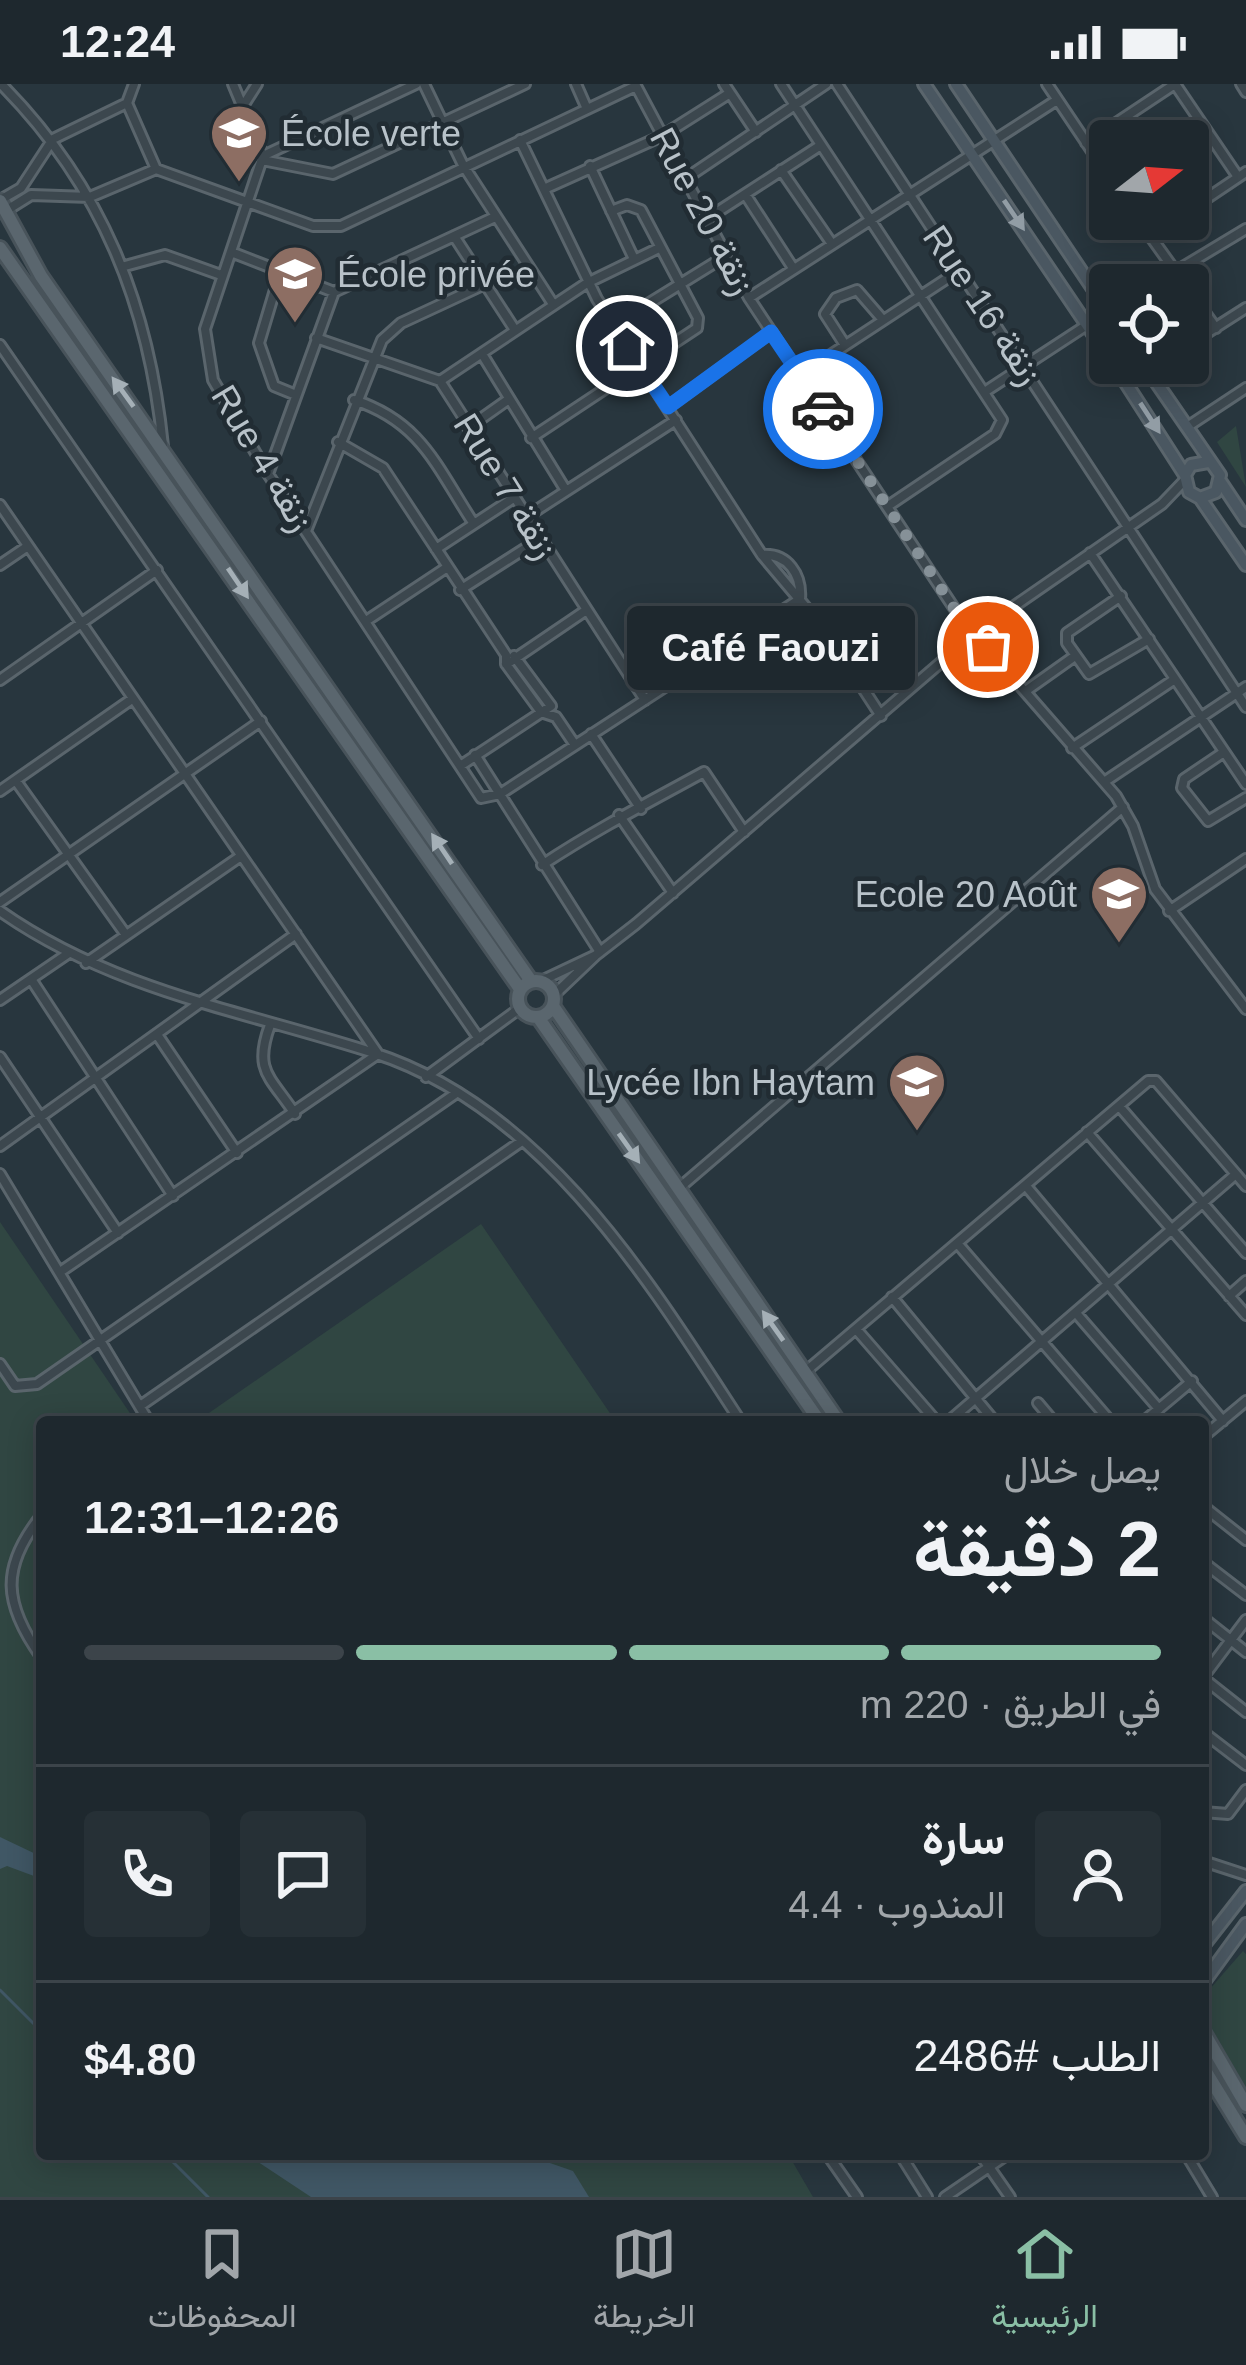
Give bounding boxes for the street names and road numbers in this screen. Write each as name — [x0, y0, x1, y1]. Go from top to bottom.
street label: Rue 20 زنقة — [640, 121, 764, 302]
street label: Rue 16 زنقة — [913, 218, 1051, 393]
street label: Rue 4 زنقة — [202, 378, 322, 539]
street label: Rue 7 زنقة — [444, 406, 567, 567]

